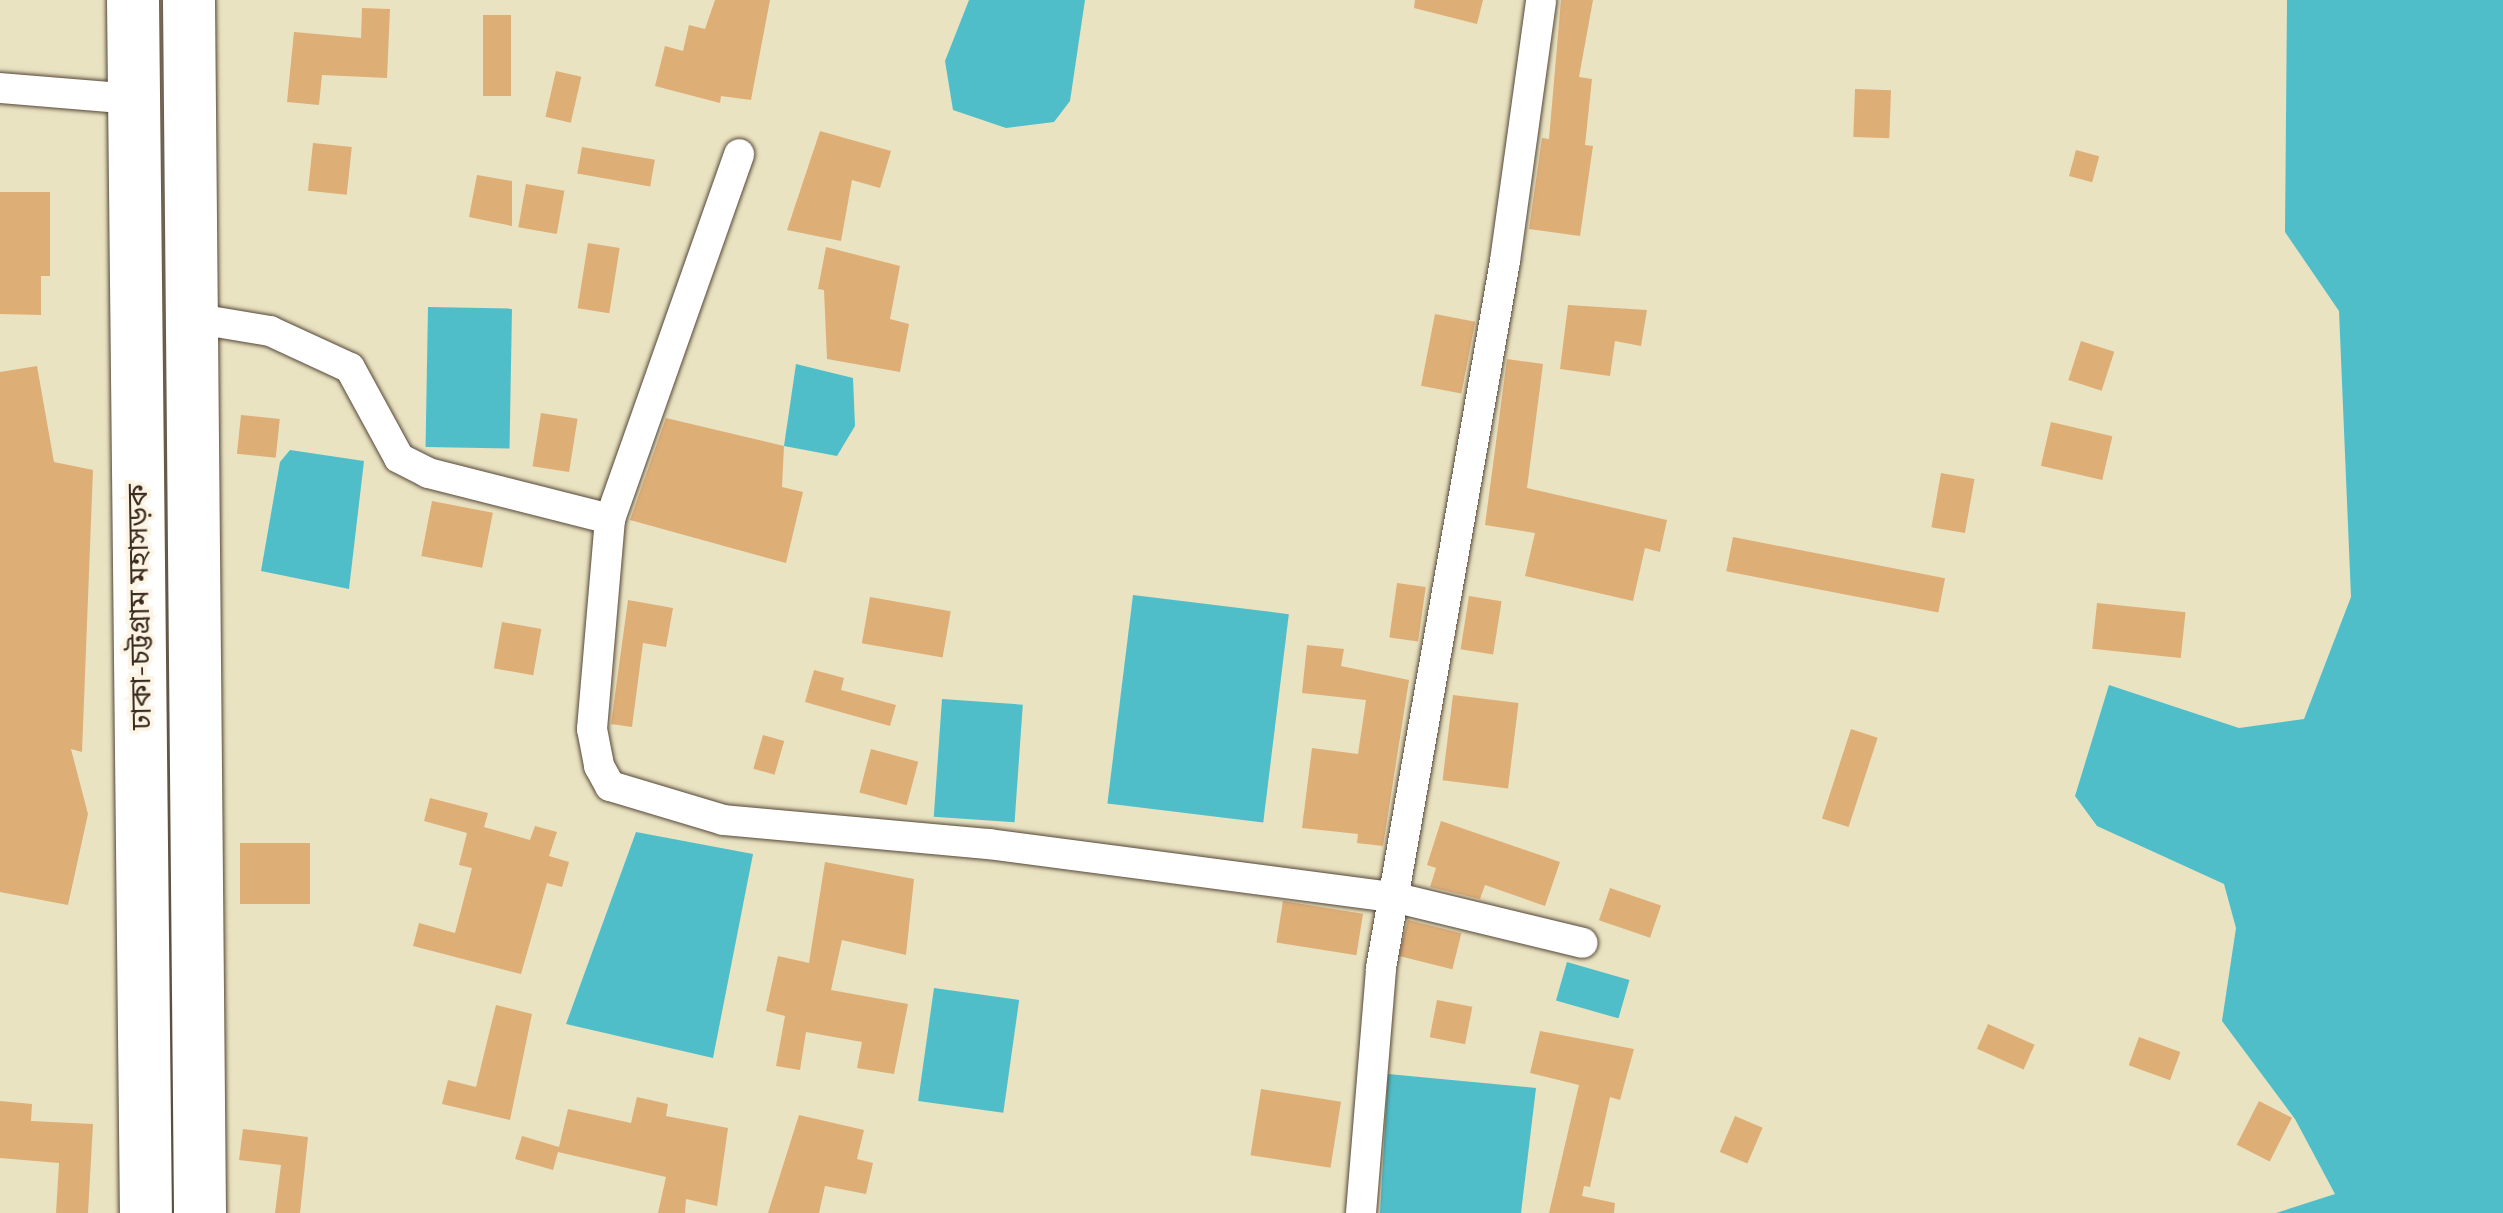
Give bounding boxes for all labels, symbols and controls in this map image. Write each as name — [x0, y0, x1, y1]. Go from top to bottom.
street label: ঢাকা-চট্টগ্রাম মহাসড়ক — [120, 484, 158, 730]

